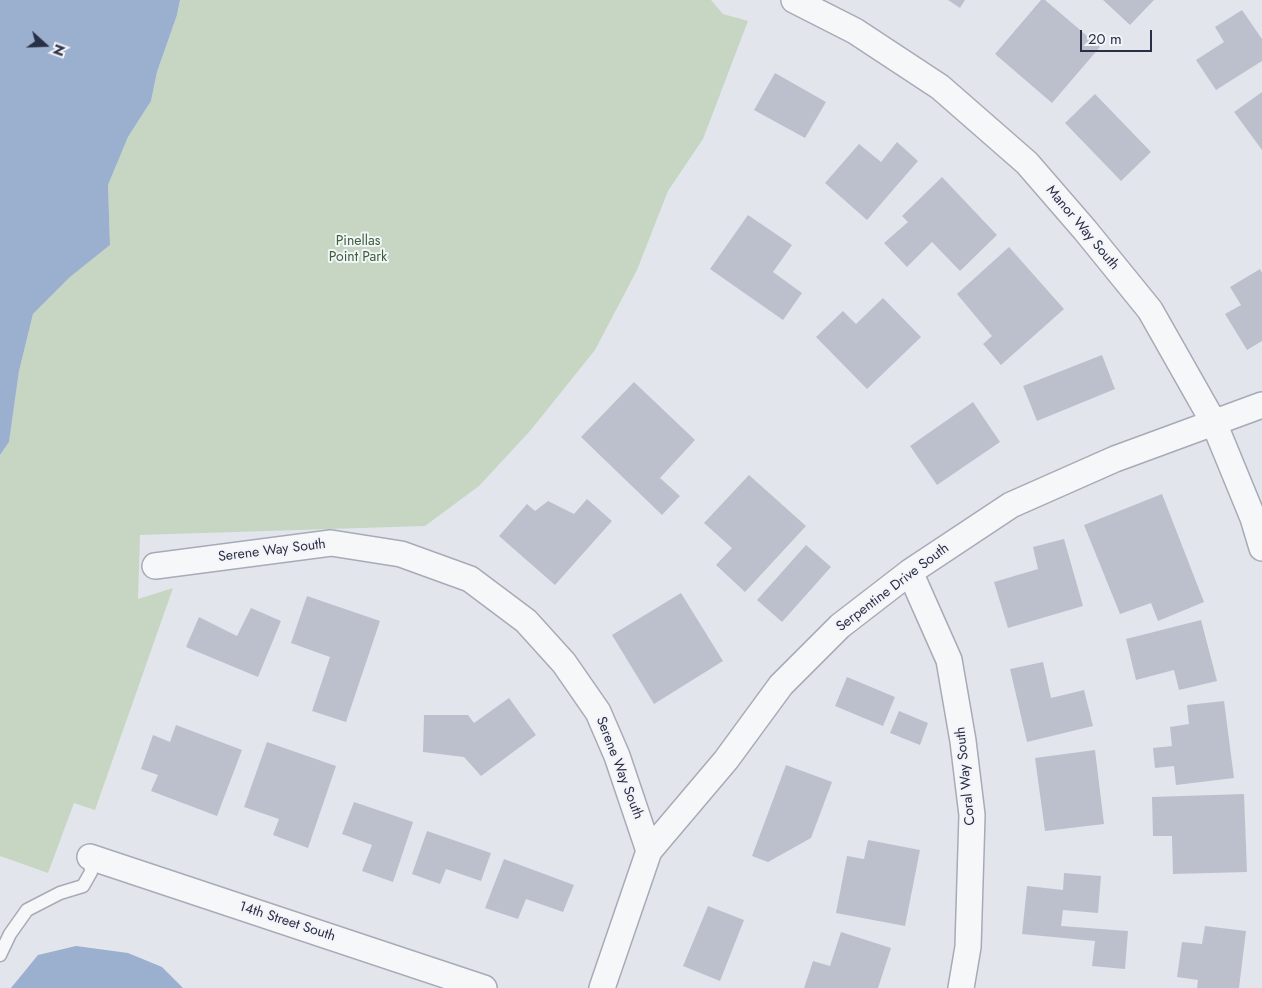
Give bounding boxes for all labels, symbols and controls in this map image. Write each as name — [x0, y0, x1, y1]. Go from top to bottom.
north arrow — [20, 20, 70, 70]
scale bar — [1082, 20, 1154, 52]
text: 20 m — [1088, 28, 1122, 50]
text: N — [48, 41, 70, 59]
street label: Manor Way South — [1042, 182, 1122, 274]
park label: Pinellas Point Park — [329, 234, 387, 266]
street label: Serene Way South — [217, 536, 327, 566]
street label: Serpentine Drive South — [833, 540, 953, 636]
street label: Serene Way South — [592, 714, 646, 822]
street label: Coral Way South — [952, 726, 980, 826]
street label: 14th Street South — [237, 899, 337, 945]

